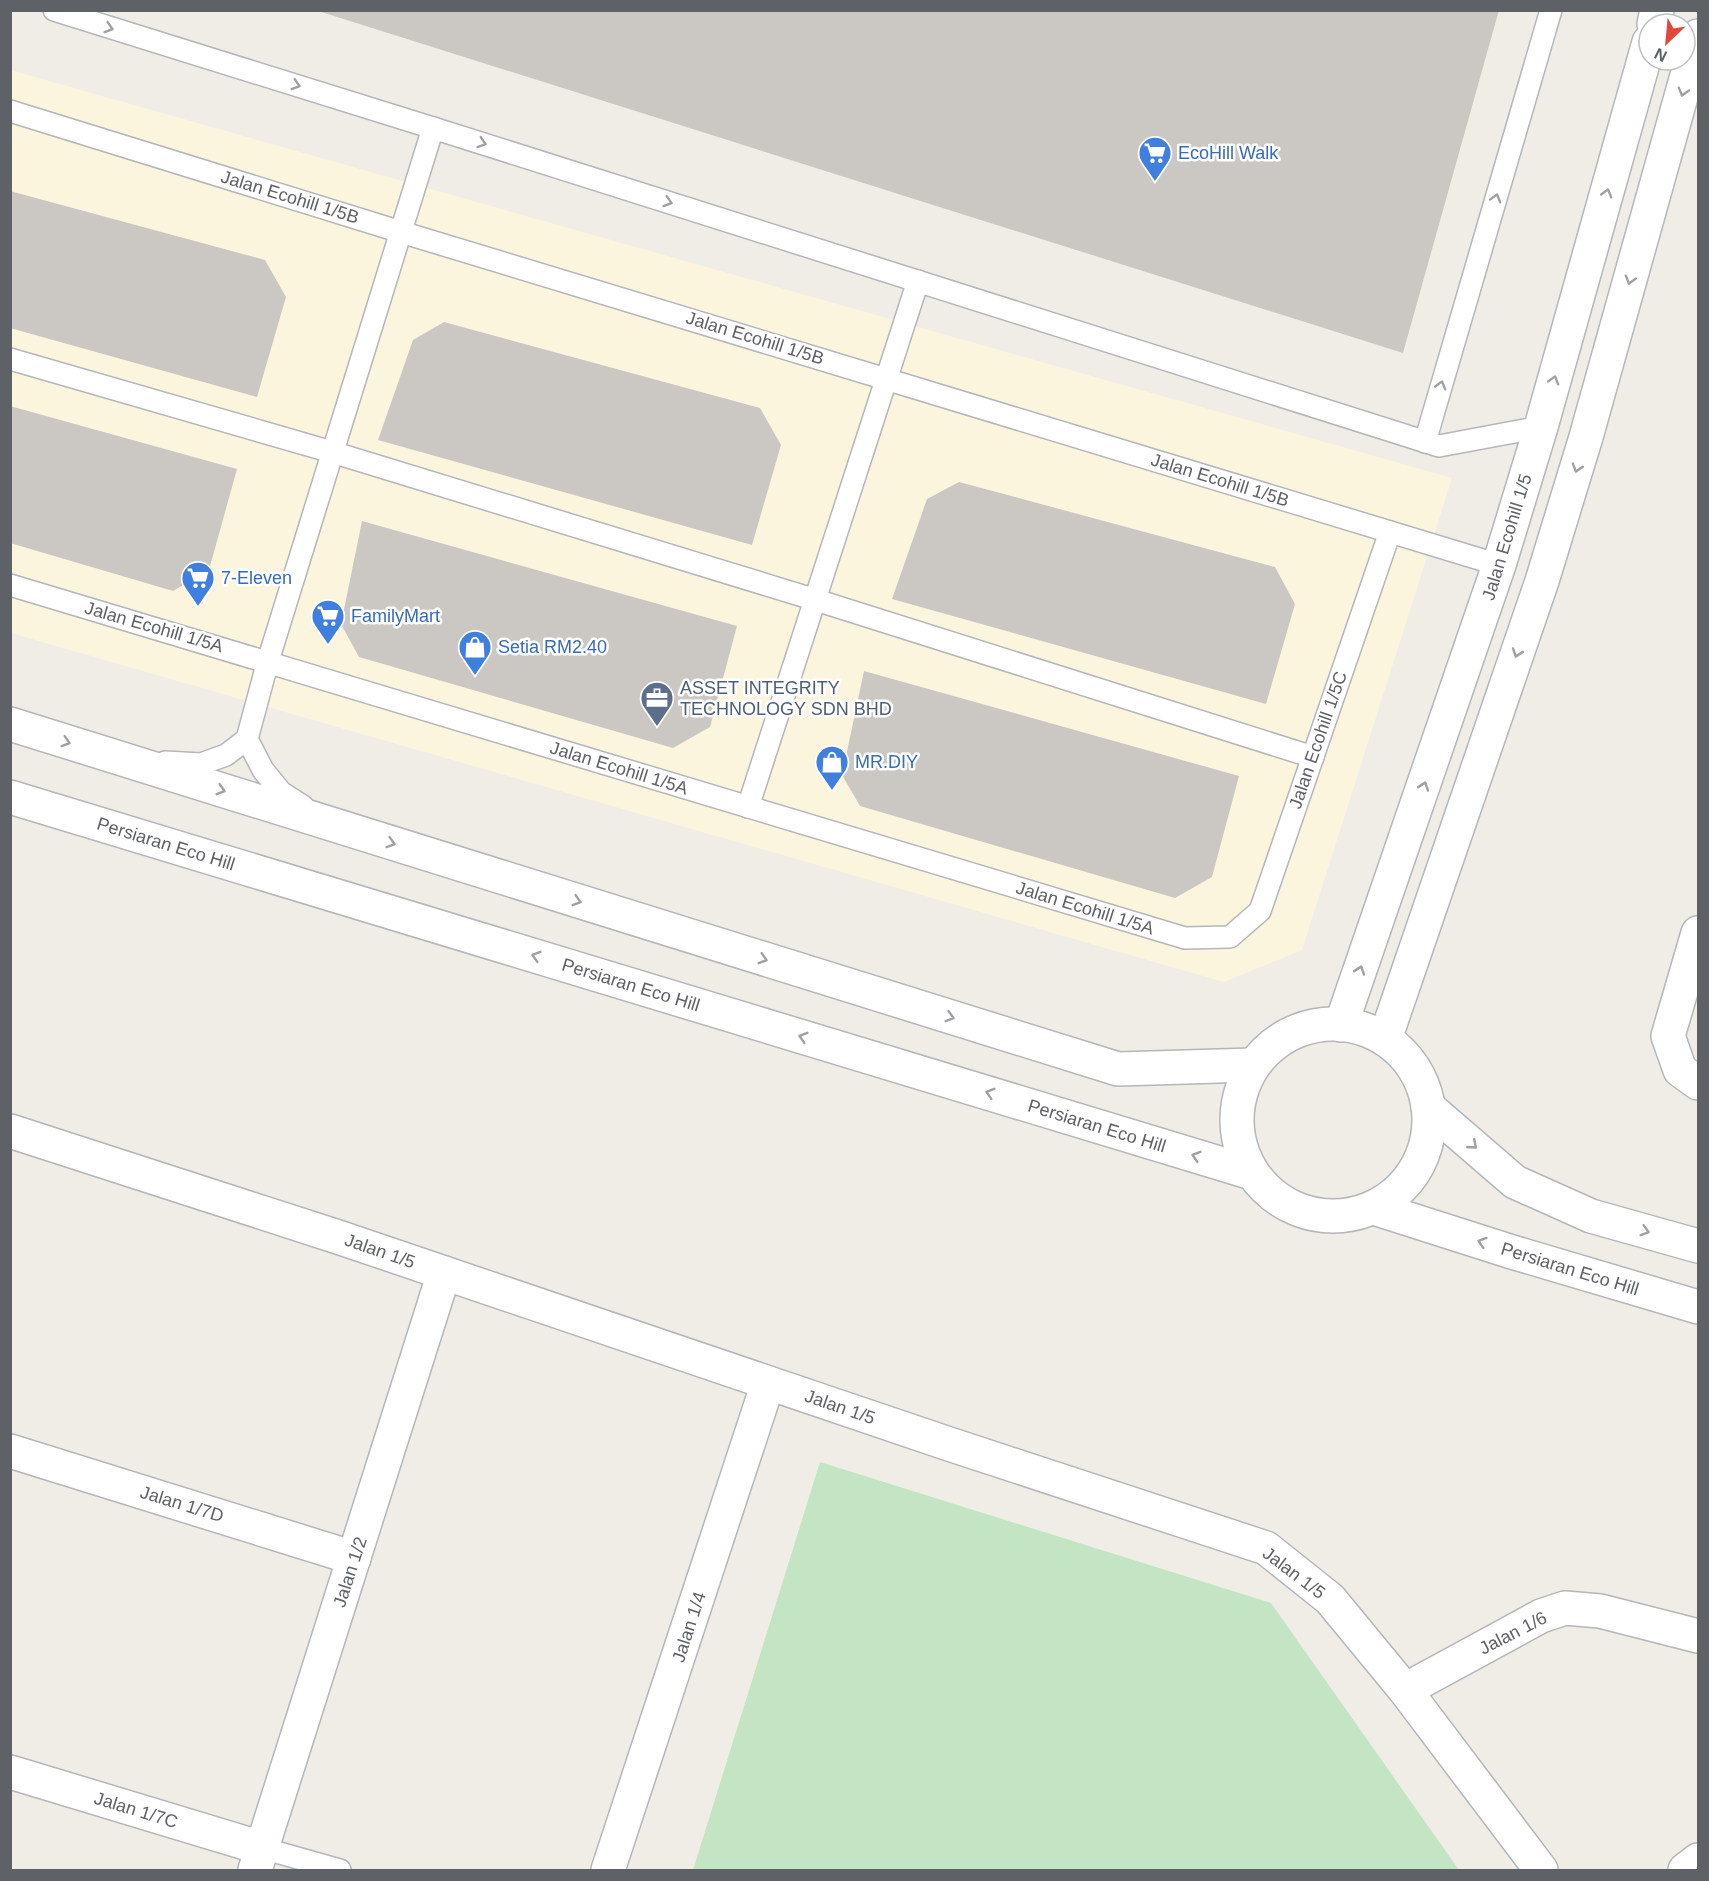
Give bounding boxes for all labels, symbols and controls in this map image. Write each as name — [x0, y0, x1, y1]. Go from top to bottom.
north arrow — [1637, 12, 1697, 72]
one-way arrow — [103, 21, 114, 33]
text: N — [1652, 45, 1670, 65]
one-way arrow — [290, 78, 301, 90]
one-way arrow — [1678, 87, 1690, 97]
supermarket icon: EcoHill Walk — [1137, 135, 1173, 182]
one-way arrow — [476, 136, 487, 148]
place label: EcoHill Walk — [1178, 143, 1279, 163]
street label: Jalan Ecohill 1/5B — [219, 167, 361, 227]
one-way arrow — [1600, 188, 1613, 198]
one-way arrow — [1489, 193, 1501, 204]
one-way arrow — [662, 195, 673, 207]
one-way arrow — [1625, 274, 1637, 285]
street label: Jalan Ecohill 1/5B — [684, 308, 826, 368]
one-way arrow — [1547, 375, 1559, 386]
one-way arrow — [1434, 380, 1446, 391]
street label: Jalan Ecohill 1/5B — [1149, 450, 1291, 510]
one-way arrow — [1572, 462, 1584, 473]
street label: Jalan Ecohill 1/5 — [1478, 471, 1536, 603]
supermarket icon: 7-Eleven — [180, 560, 216, 607]
place label: 7-Eleven — [221, 568, 292, 588]
street label: Jalan Ecohill 1/5A — [82, 598, 226, 656]
supermarket icon: FamilyMart — [310, 598, 346, 645]
place label: FamilyMart — [351, 606, 440, 626]
shop icon: Setia RM2.40 — [457, 629, 493, 676]
place label: Setia RM2.40 — [498, 637, 607, 657]
one-way arrow — [1512, 647, 1524, 658]
street label: Jalan Ecohill 1/5C — [1285, 669, 1351, 811]
place label: ASSET INTEGRITY TECHNOLOGY SDN BHD — [680, 678, 892, 719]
office icon: ASSET INTEGRITY TECHNOLOGY SDN BHD — [639, 680, 675, 727]
one-way arrow — [60, 735, 71, 747]
street label: Jalan Ecohill 1/5A — [548, 738, 690, 798]
shop icon: MR.DIY — [814, 744, 850, 791]
place label: MR.DIY — [855, 752, 918, 772]
one-way arrow — [1416, 781, 1429, 792]
one-way arrow — [215, 783, 226, 795]
street label: Persiaran Eco Hill — [95, 814, 237, 874]
one-way arrow — [385, 836, 396, 848]
street label: Jalan Ecohill 1/5A — [1014, 878, 1156, 938]
one-way arrow — [571, 894, 582, 906]
one-way arrow — [531, 951, 542, 963]
one-way arrow — [757, 952, 768, 964]
street label: Persiaran Eco Hill — [560, 955, 702, 1015]
one-way arrow — [1353, 965, 1366, 976]
one-way arrow — [944, 1009, 954, 1022]
one-way arrow — [798, 1032, 809, 1044]
one-way arrow — [985, 1088, 996, 1100]
street label: Persiaran Eco Hill — [1026, 1096, 1168, 1156]
one-way arrow — [1466, 1138, 1477, 1149]
one-way arrow — [1191, 1151, 1202, 1163]
one-way arrow — [1639, 1224, 1650, 1236]
street label: Jalan 1/5 — [342, 1230, 418, 1272]
one-way arrow — [1477, 1237, 1488, 1249]
street label: Persiaran Eco Hill — [1499, 1239, 1641, 1299]
street label: Jalan 1/5 — [802, 1386, 878, 1428]
street label: Jalan 1/7D — [138, 1482, 226, 1526]
street label: Jalan 1/2 — [329, 1534, 371, 1610]
street label: Jalan 1/5 — [1259, 1543, 1329, 1603]
street label: Jalan 1/4 — [668, 1589, 710, 1665]
street label: Jalan 1/6 — [1476, 1608, 1550, 1658]
street label: Jalan 1/7C — [92, 1788, 180, 1832]

